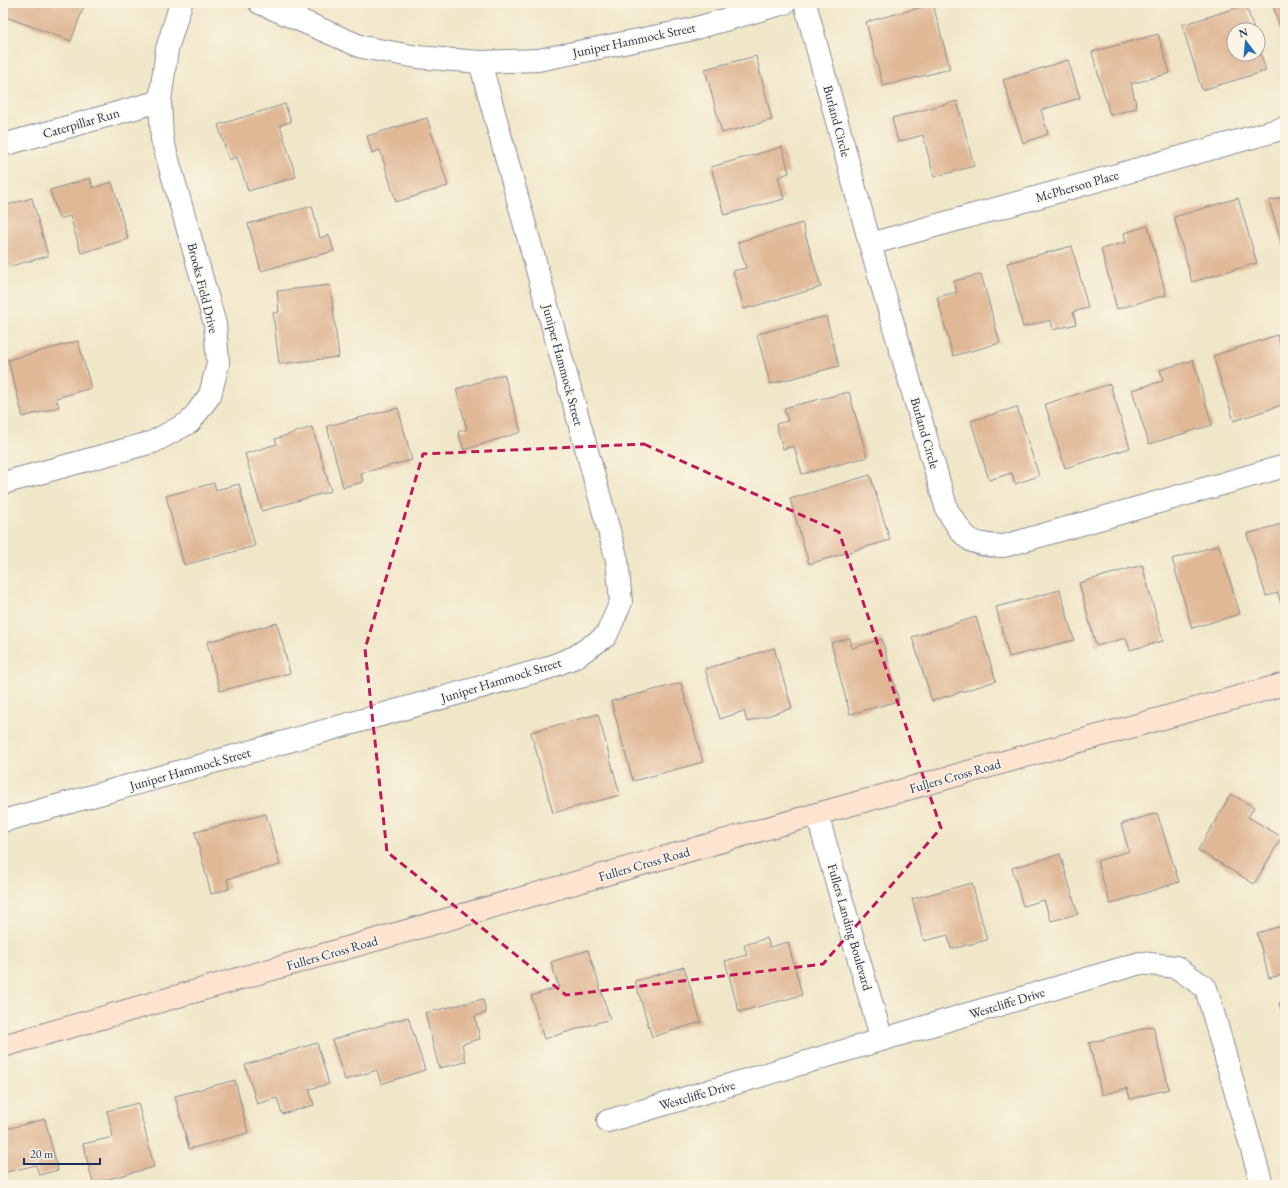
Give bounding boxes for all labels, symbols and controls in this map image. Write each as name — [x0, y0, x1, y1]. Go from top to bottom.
street label: Juniper Hammock Street — [570, 19, 697, 62]
north arrow — [1226, 22, 1266, 62]
text: N — [1237, 24, 1250, 40]
street label: Burland Circle — [819, 83, 855, 159]
street label: Caterpillar Run — [41, 104, 122, 142]
street label: McPherson Place — [1033, 166, 1121, 206]
street label: Brooks Field Drive — [184, 241, 222, 335]
street label: Juniper Hammock Street — [538, 301, 587, 428]
street label: Burland Circle — [907, 395, 943, 471]
street label: Juniper Hammock Street — [438, 654, 563, 707]
street label: Juniper Hammock Street — [127, 744, 252, 795]
street label: Fullers Cross Road — [907, 755, 1003, 797]
street label: Fullers Cross Road — [596, 843, 692, 885]
street label: Fullers Landing Boulevard — [824, 862, 876, 993]
street label: Fullers Cross Road — [284, 932, 380, 974]
street label: Westcliffe Drive — [967, 983, 1047, 1023]
street label: Westcliffe Drive — [657, 1076, 737, 1114]
scale bar — [24, 1140, 100, 1166]
text: 20 m — [30, 1146, 54, 1162]

